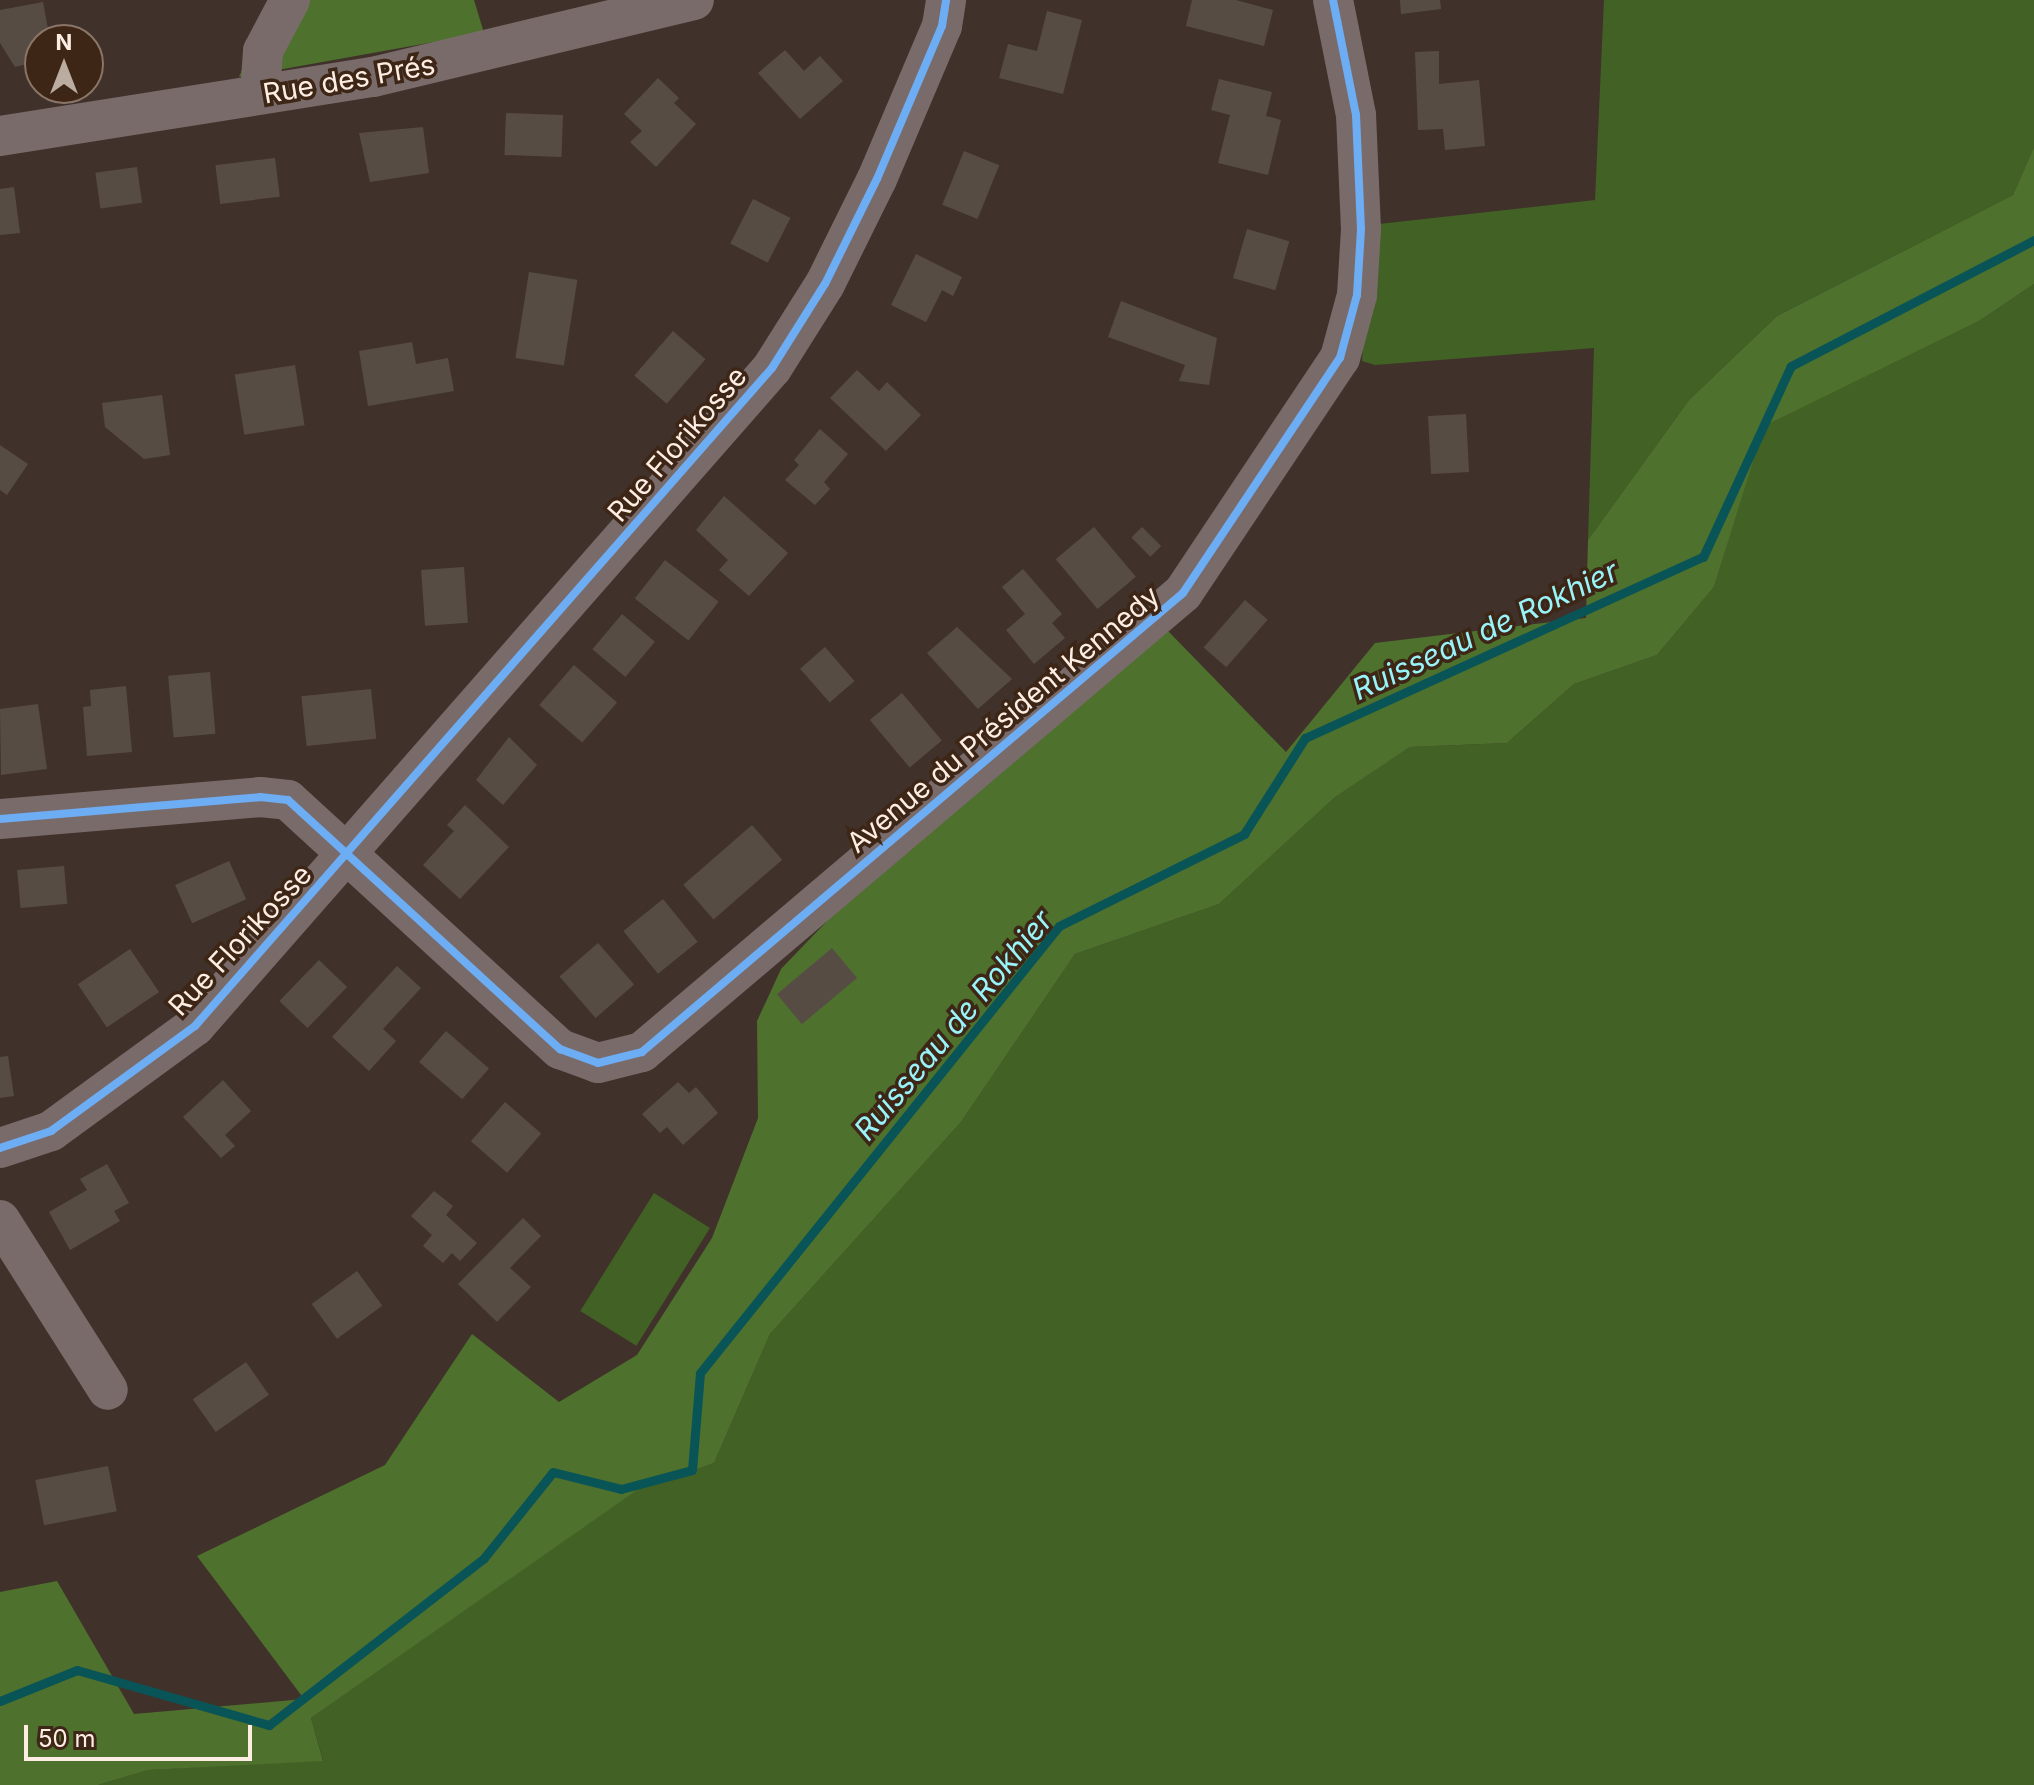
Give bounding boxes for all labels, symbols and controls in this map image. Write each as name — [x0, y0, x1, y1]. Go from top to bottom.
north arrow — [24, 24, 104, 104]
text: N — [56, 29, 72, 55]
street label: Rue des Prés — [260, 47, 438, 111]
street label: Rue Florikosse — [601, 360, 753, 528]
water label: Ruisseau de Rokhier — [1346, 553, 1624, 707]
street label: Avenue du Président Kennedy — [840, 578, 1166, 860]
street label: Rue Florikosse — [162, 858, 318, 1022]
water label: Ruisseau de Rokhier — [846, 903, 1060, 1147]
scale bar — [28, 1709, 256, 1759]
text: 50 m — [38, 1724, 96, 1753]

